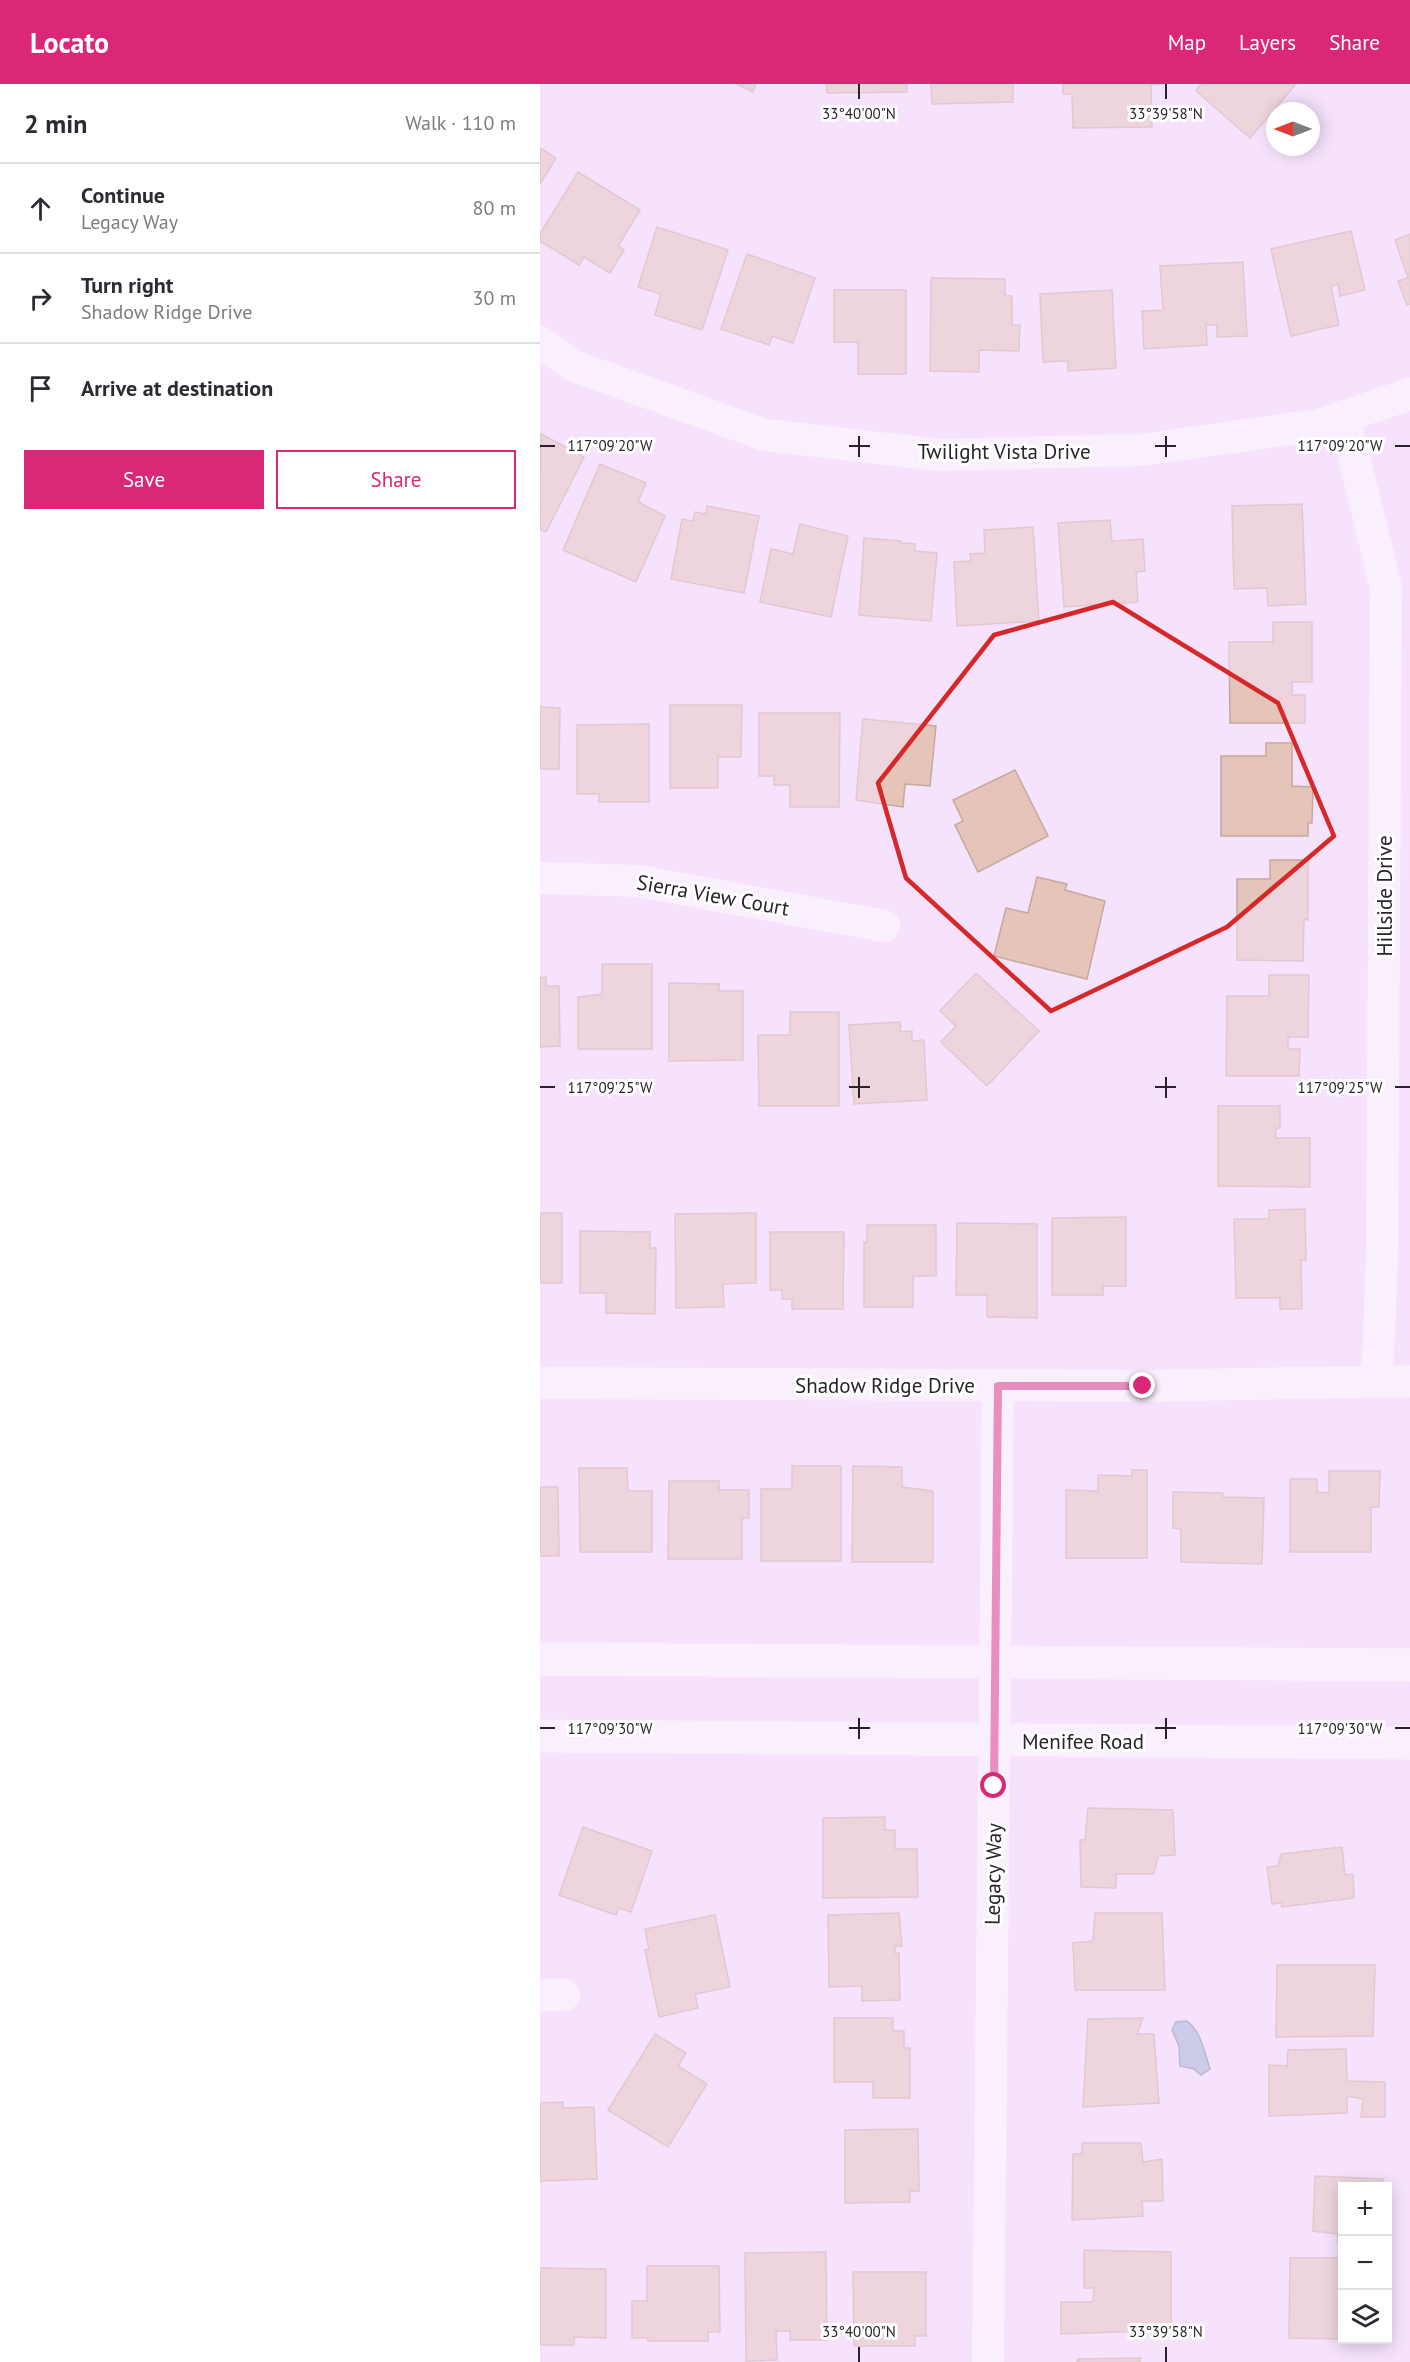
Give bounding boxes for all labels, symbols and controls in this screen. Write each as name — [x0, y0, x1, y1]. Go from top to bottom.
text: Locato — [30, 24, 109, 61]
text: Map — [1168, 29, 1206, 56]
text: Layers — [1239, 29, 1296, 56]
text: Share — [1329, 29, 1380, 56]
north arrow — [1266, 102, 1320, 156]
text: 33°40'00"N — [822, 104, 896, 123]
text: 33°39'58"N — [1129, 104, 1203, 123]
text: 2 min — [24, 107, 87, 140]
text: Walk · 110 m — [405, 110, 516, 136]
text: Continue — [81, 181, 165, 209]
icon: ahead — [24, 192, 57, 225]
text: 80 m — [473, 195, 516, 221]
text: Legacy Way — [81, 209, 178, 235]
text: Turn right — [81, 271, 173, 299]
icon: right — [24, 282, 57, 315]
text: 30 m — [473, 285, 516, 311]
text: Shadow Ridge Drive — [81, 299, 252, 325]
icon: arrive — [24, 372, 57, 405]
text: Arrive at destination — [81, 374, 273, 402]
text: 117°09'20"W — [568, 436, 653, 455]
text: 117°09'20"W — [1298, 436, 1383, 455]
street label: Twilight Vista Drive — [917, 438, 1091, 465]
button: Save — [24, 450, 264, 509]
button: Share — [276, 450, 516, 509]
street label: Hillside Drive — [1371, 835, 1398, 957]
street label: Sierra View Court — [635, 868, 791, 922]
text: 117°09'25"W — [568, 1078, 653, 1097]
text: 117°09'25"W — [1298, 1078, 1383, 1097]
street label: Shadow Ridge Drive — [795, 1372, 975, 1399]
route end — [1129, 1372, 1155, 1398]
text: 117°09'30"W — [568, 1719, 653, 1738]
text: 117°09'30"W — [1298, 1719, 1383, 1738]
street label: Menifee Road — [1022, 1728, 1144, 1755]
route start — [980, 1772, 1006, 1798]
street label: Legacy Way — [979, 1823, 1007, 1925]
map controls — [1338, 2182, 1392, 2344]
button: + — [1338, 2182, 1392, 2236]
button: − — [1338, 2236, 1392, 2290]
button: layers — [1338, 2290, 1392, 2344]
text: 33°40'00"N — [822, 2322, 896, 2341]
text: 33°39'58"N — [1129, 2322, 1203, 2341]

